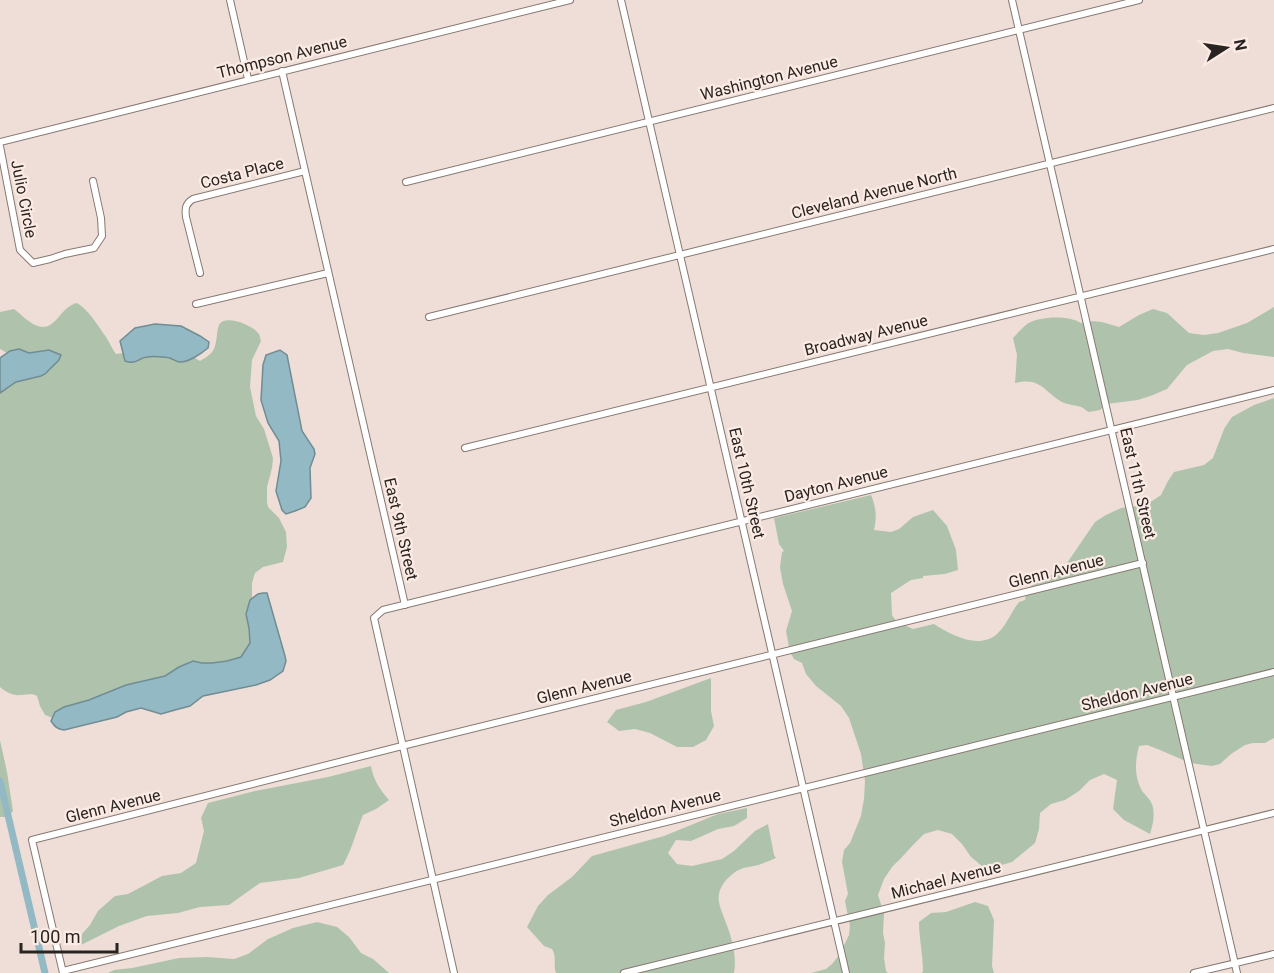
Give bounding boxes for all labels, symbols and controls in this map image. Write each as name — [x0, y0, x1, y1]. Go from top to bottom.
north arrow — [1196, 18, 1256, 78]
street label: Thompson Avenue — [215, 32, 349, 82]
text: N — [1230, 37, 1251, 52]
street label: Washington Avenue — [698, 52, 840, 104]
street label: Costa Place — [198, 153, 286, 193]
street label: Julio Circle — [7, 158, 41, 240]
street label: Cleveland Avenue North — [789, 163, 959, 223]
street label: Broadway Avenue — [802, 310, 930, 360]
street label: East 10th Street — [725, 426, 769, 540]
street label: East 11th Street — [1116, 426, 1160, 540]
street label: Dayton Avenue — [782, 462, 890, 506]
street label: East 9th Street — [380, 476, 422, 582]
street label: Glenn Avenue — [1007, 550, 1105, 592]
street label: Glenn Avenue — [535, 666, 633, 708]
street label: Sheldon Avenue — [1079, 669, 1195, 715]
street label: Glenn Avenue — [64, 785, 162, 827]
street label: Sheldon Avenue — [607, 785, 723, 831]
street label: Michael Avenue — [889, 857, 1003, 903]
scale bar — [21, 916, 117, 954]
text: 100 m — [30, 926, 81, 947]

